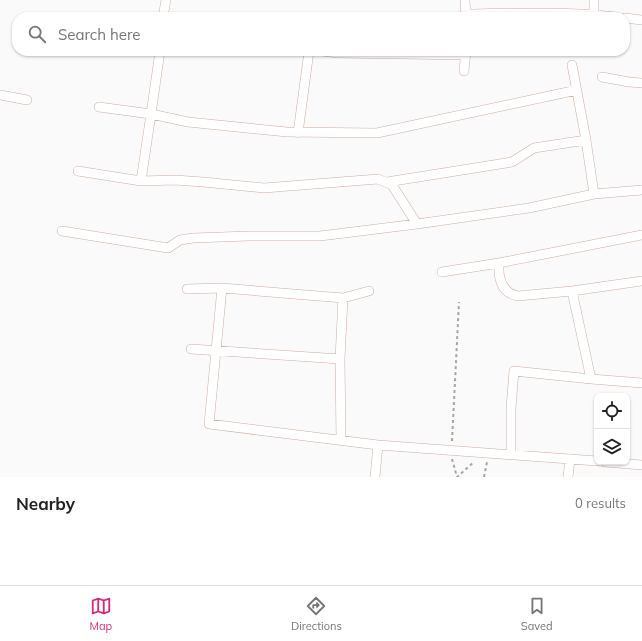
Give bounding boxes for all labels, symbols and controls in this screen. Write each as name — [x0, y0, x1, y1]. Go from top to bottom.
search box — [12, 12, 630, 56]
icon: search — [26, 23, 48, 45]
text: Search here — [58, 25, 140, 44]
map controls — [594, 393, 630, 465]
button: locate — [594, 393, 630, 429]
button: layers — [594, 429, 630, 465]
text: Nearby — [16, 493, 75, 514]
text: 0 results — [575, 495, 626, 511]
tab: Map — [89, 595, 112, 633]
tab: Directions — [291, 595, 342, 633]
tab: Saved — [521, 595, 553, 633]

